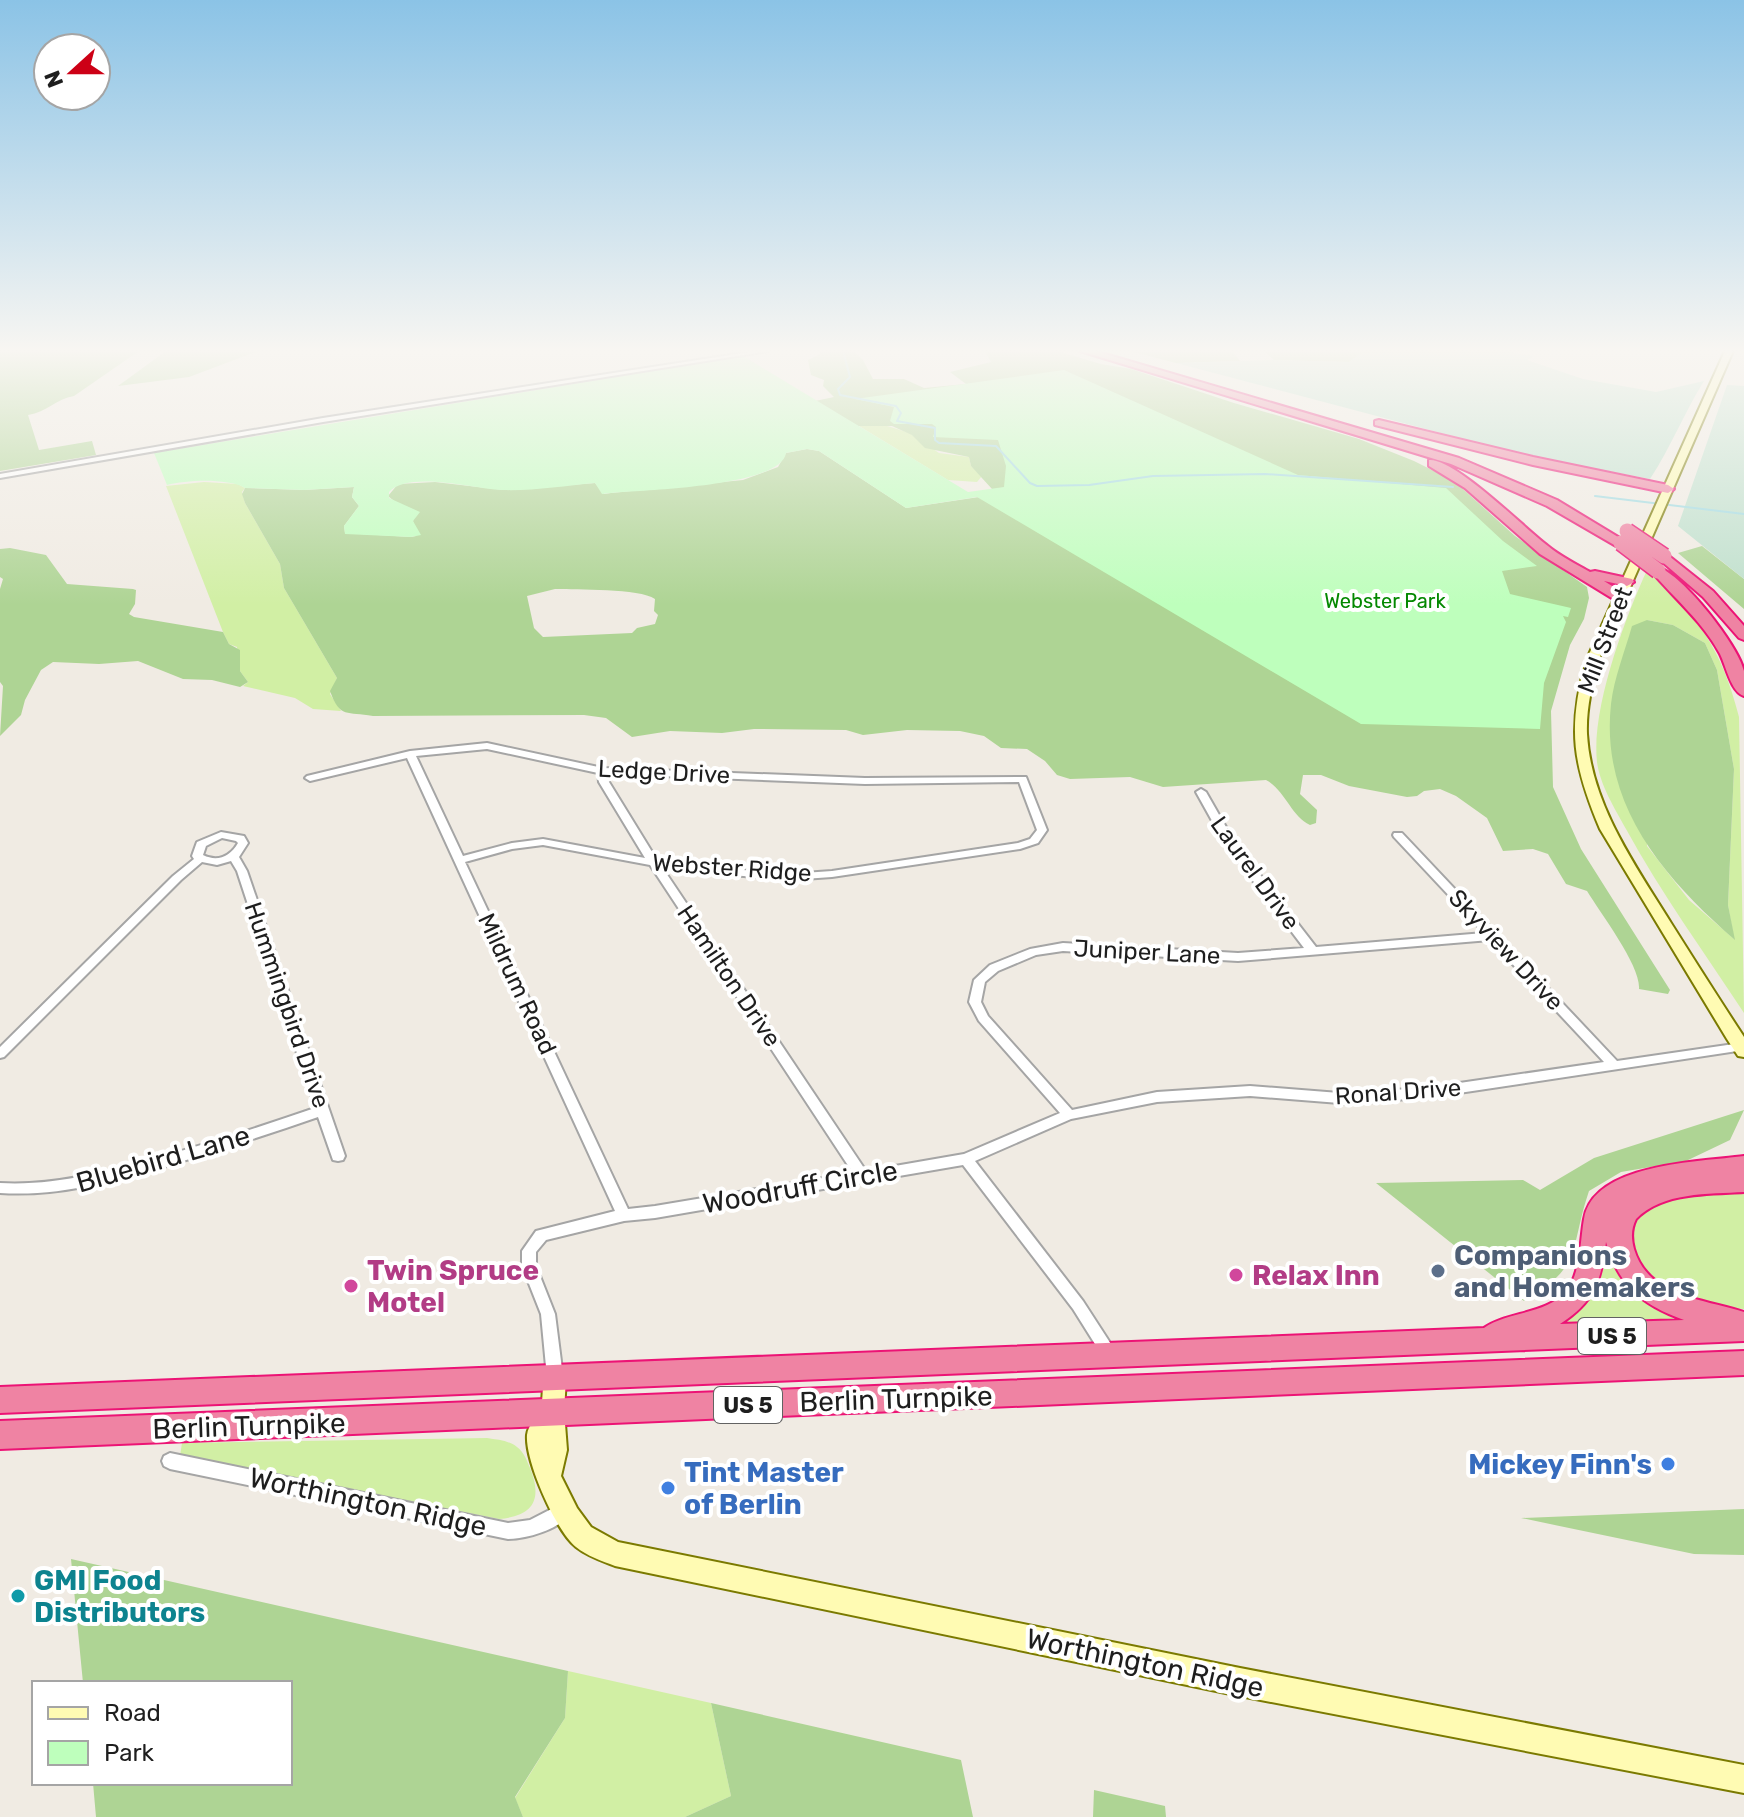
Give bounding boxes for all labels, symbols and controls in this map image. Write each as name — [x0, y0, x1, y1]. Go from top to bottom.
north arrow — [32, 32, 112, 112]
text: N — [38, 67, 69, 91]
street label: Mill Street — [1572, 583, 1638, 697]
park label: Webster Park — [1324, 589, 1446, 613]
street label: Ledge Drive — [597, 755, 731, 789]
street label: Laurel Drive — [1205, 811, 1305, 935]
street label: Webster Ridge — [651, 848, 813, 888]
street label: Skyview Drive — [1443, 884, 1569, 1016]
street label: Hummingbird Drive — [239, 898, 335, 1112]
street label: Hamilton Drive — [671, 900, 787, 1052]
street label: Mildrum Road — [472, 909, 562, 1059]
street label: Juniper Lane — [1073, 934, 1221, 970]
street label: Ronal Drive — [1334, 1074, 1462, 1110]
street label: Bluebird Lane — [72, 1118, 254, 1200]
street label: Woodruff Circle — [700, 1154, 900, 1220]
place label: Companions and Homemakers — [1454, 1239, 1695, 1304]
place label: Twin Spruce Motel — [367, 1254, 539, 1319]
place label: Relax Inn — [1252, 1259, 1380, 1292]
marker: Companions and Homemakers — [1429, 1262, 1447, 1280]
marker: Relax Inn — [1227, 1266, 1245, 1284]
marker: Twin Spruce Motel — [342, 1277, 360, 1295]
road number: US 5 — [1578, 1318, 1646, 1354]
street label: Berlin Turnpike — [799, 1379, 993, 1419]
road number: US 5 — [714, 1387, 782, 1423]
street label: Berlin Turnpike — [152, 1406, 346, 1446]
place label: Mickey Finn's — [1468, 1448, 1652, 1481]
marker: Mickey Finn's — [1659, 1455, 1677, 1473]
place label: Tint Master of Berlin — [684, 1456, 844, 1521]
street label: Worthington Ridge — [246, 1461, 490, 1543]
marker: Tint Master of Berlin — [659, 1479, 677, 1497]
place label: GMI Food Distributors — [34, 1564, 205, 1629]
marker: GMI Food Distributors — [9, 1587, 27, 1605]
street label: Worthington Ridge — [1023, 1622, 1267, 1704]
legend — [32, 1681, 292, 1785]
text: Road — [104, 1699, 161, 1727]
text: Park — [104, 1739, 155, 1767]

